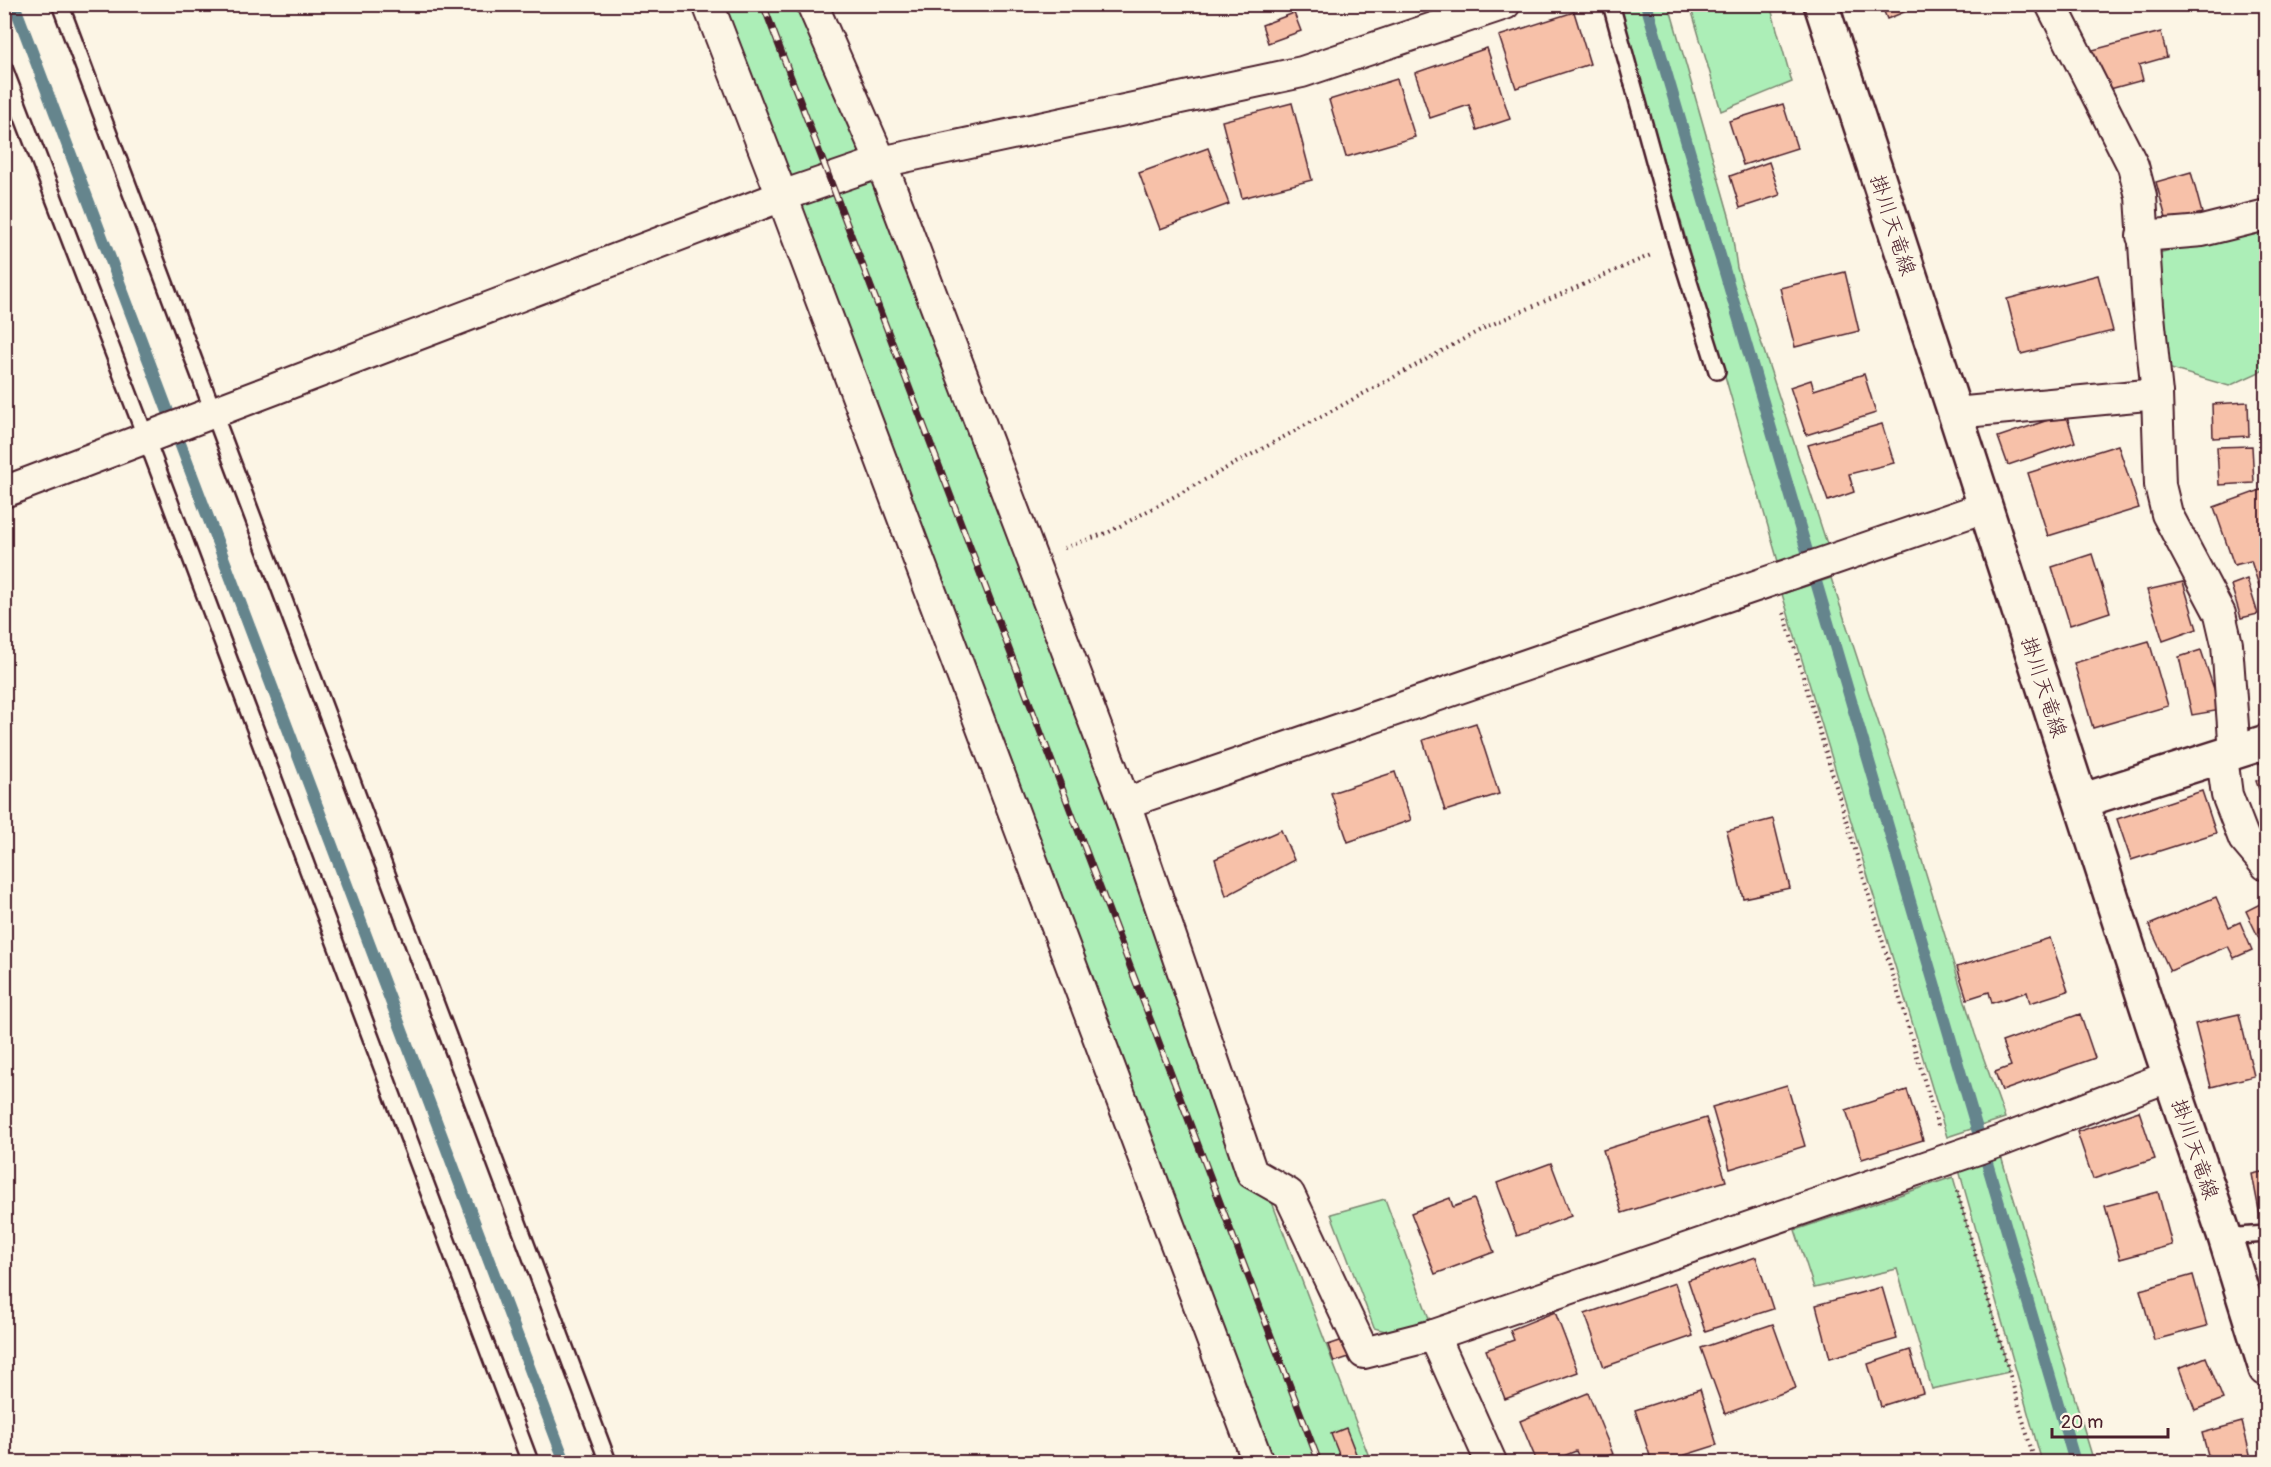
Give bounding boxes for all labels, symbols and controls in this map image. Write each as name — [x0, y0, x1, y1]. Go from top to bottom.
street label: 掛川天竜線 — [1863, 171, 1922, 279]
street label: 掛川天竜線 — [2014, 633, 2073, 741]
street label: 掛川天竜線 — [2165, 1095, 2224, 1203]
scale bar — [2052, 1401, 2168, 1439]
text: 20 m — [2061, 1411, 2103, 1434]

